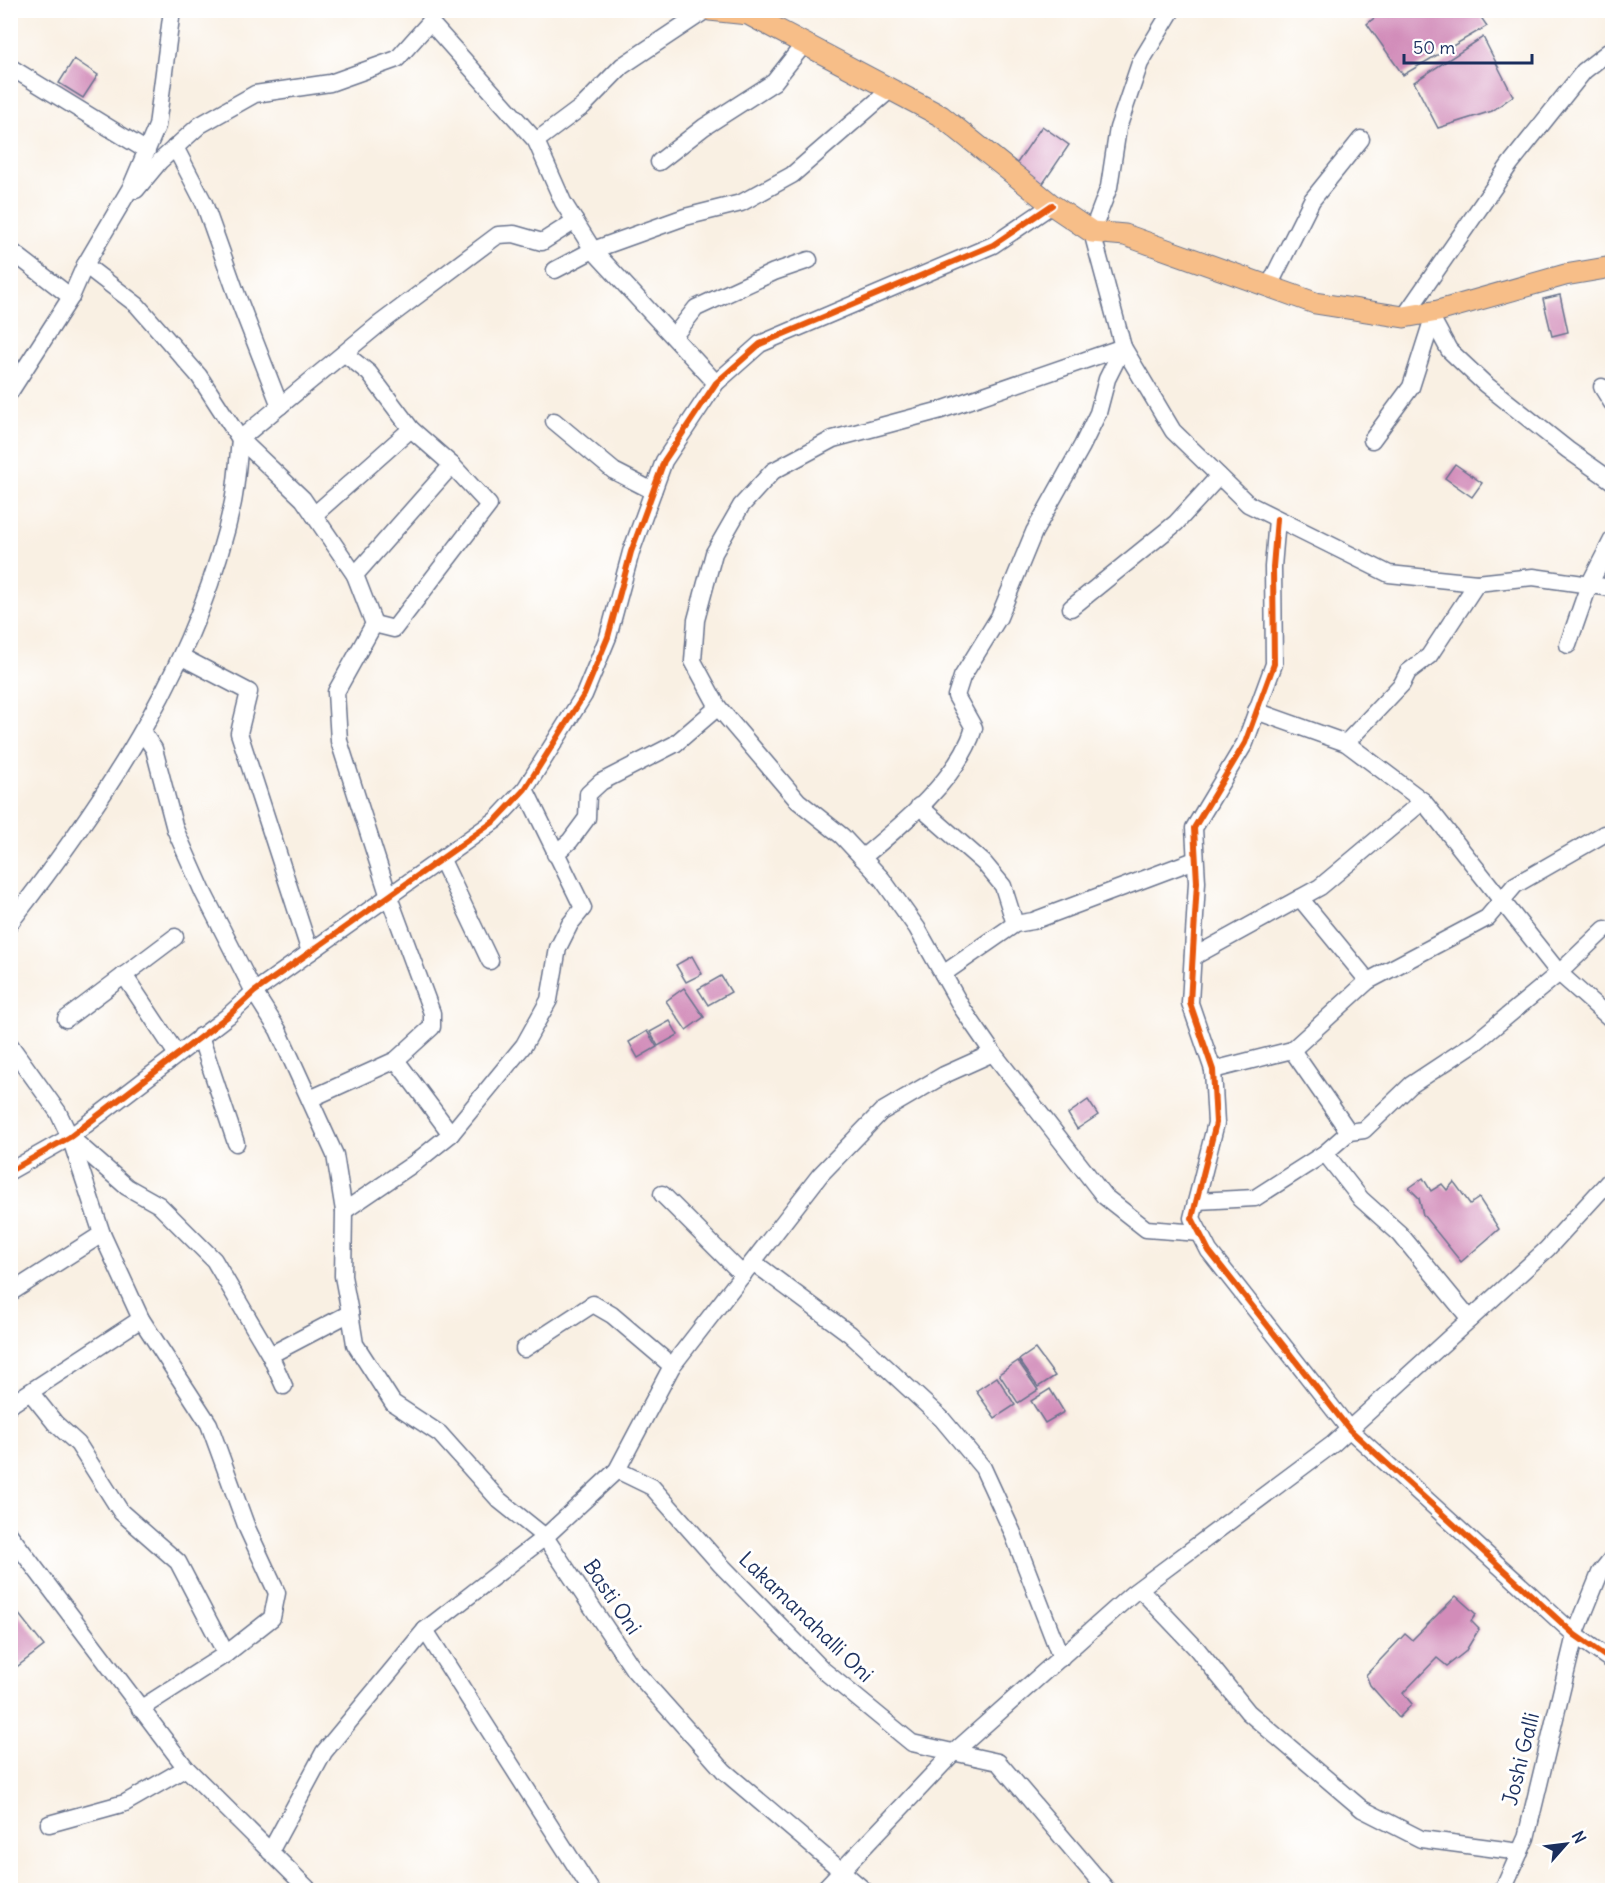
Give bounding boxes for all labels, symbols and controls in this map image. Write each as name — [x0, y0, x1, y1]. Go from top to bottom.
scale bar — [1404, 27, 1532, 65]
text: 50 m — [1413, 36, 1455, 59]
street label: Lakamanahalli Oni — [733, 1546, 879, 1688]
street label: Basti Oni — [577, 1554, 647, 1640]
street label: Joshi Galli — [1496, 1709, 1545, 1808]
north arrow — [1536, 1814, 1596, 1874]
text: N — [1568, 1827, 1591, 1847]

